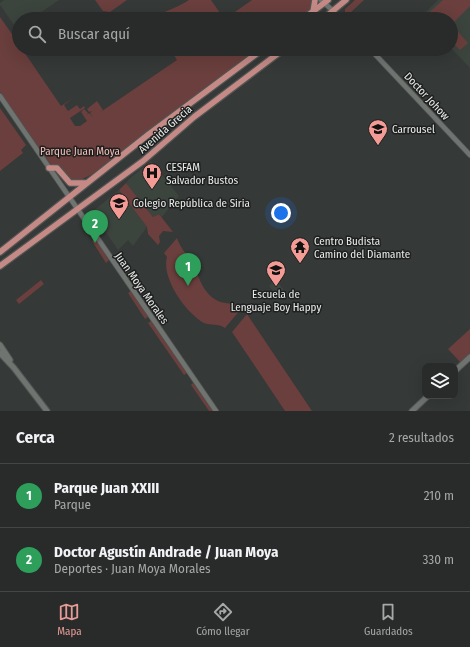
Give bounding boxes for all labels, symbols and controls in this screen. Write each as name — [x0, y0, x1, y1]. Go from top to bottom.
search box — [12, 12, 458, 56]
icon: search — [26, 23, 48, 45]
text: Buscar aquí — [58, 25, 130, 43]
street label: Doctor Johow — [401, 70, 452, 123]
street label: Avenida Grecia — [136, 103, 195, 156]
school or university icon: Carrousel — [367, 118, 389, 146]
place label: Carrousel — [392, 123, 435, 136]
park label: Parque Juan Moya — [40, 145, 120, 158]
place label: CESFAM Salvador Bustos — [166, 161, 238, 187]
hospital icon: CESFAM Salvador Bustos — [141, 162, 163, 190]
school or university icon: Colegio República de Siria — [108, 192, 130, 220]
place label: Colegio República de Siria — [133, 197, 250, 210]
your location — [271, 203, 291, 223]
pin: 2 — [82, 210, 108, 243]
place label: Centro Budista Camino del Diamante — [314, 235, 410, 261]
temple icon: Centro Budista Camino del Diamante — [289, 236, 311, 264]
street label: Juan Moya Morales — [112, 250, 171, 327]
pin: 1 — [175, 253, 201, 286]
school or university icon: Escuela de Lenguaje Boy Happy — [265, 259, 287, 287]
place label: Escuela de Lenguaje Boy Happy — [231, 288, 321, 314]
map controls — [422, 363, 458, 399]
button: layers — [422, 363, 458, 399]
text: Cerca — [16, 427, 55, 448]
text: 2 resultados — [389, 430, 454, 445]
text: Parque Juan XXIII — [54, 479, 159, 497]
text: 1 — [26, 488, 32, 503]
text: 210 m — [424, 488, 454, 503]
text: Parque — [54, 497, 91, 512]
text: Doctor Agustín Andrade / Juan Moya — [54, 543, 278, 561]
text: 2 — [26, 552, 32, 567]
text: 330 m — [422, 552, 454, 567]
text: Deportes · Juan Moya Morales — [54, 561, 211, 576]
tab: Mapa — [57, 601, 82, 638]
tab: Cómo llegar — [196, 601, 250, 638]
tab: Guardados — [364, 601, 413, 638]

